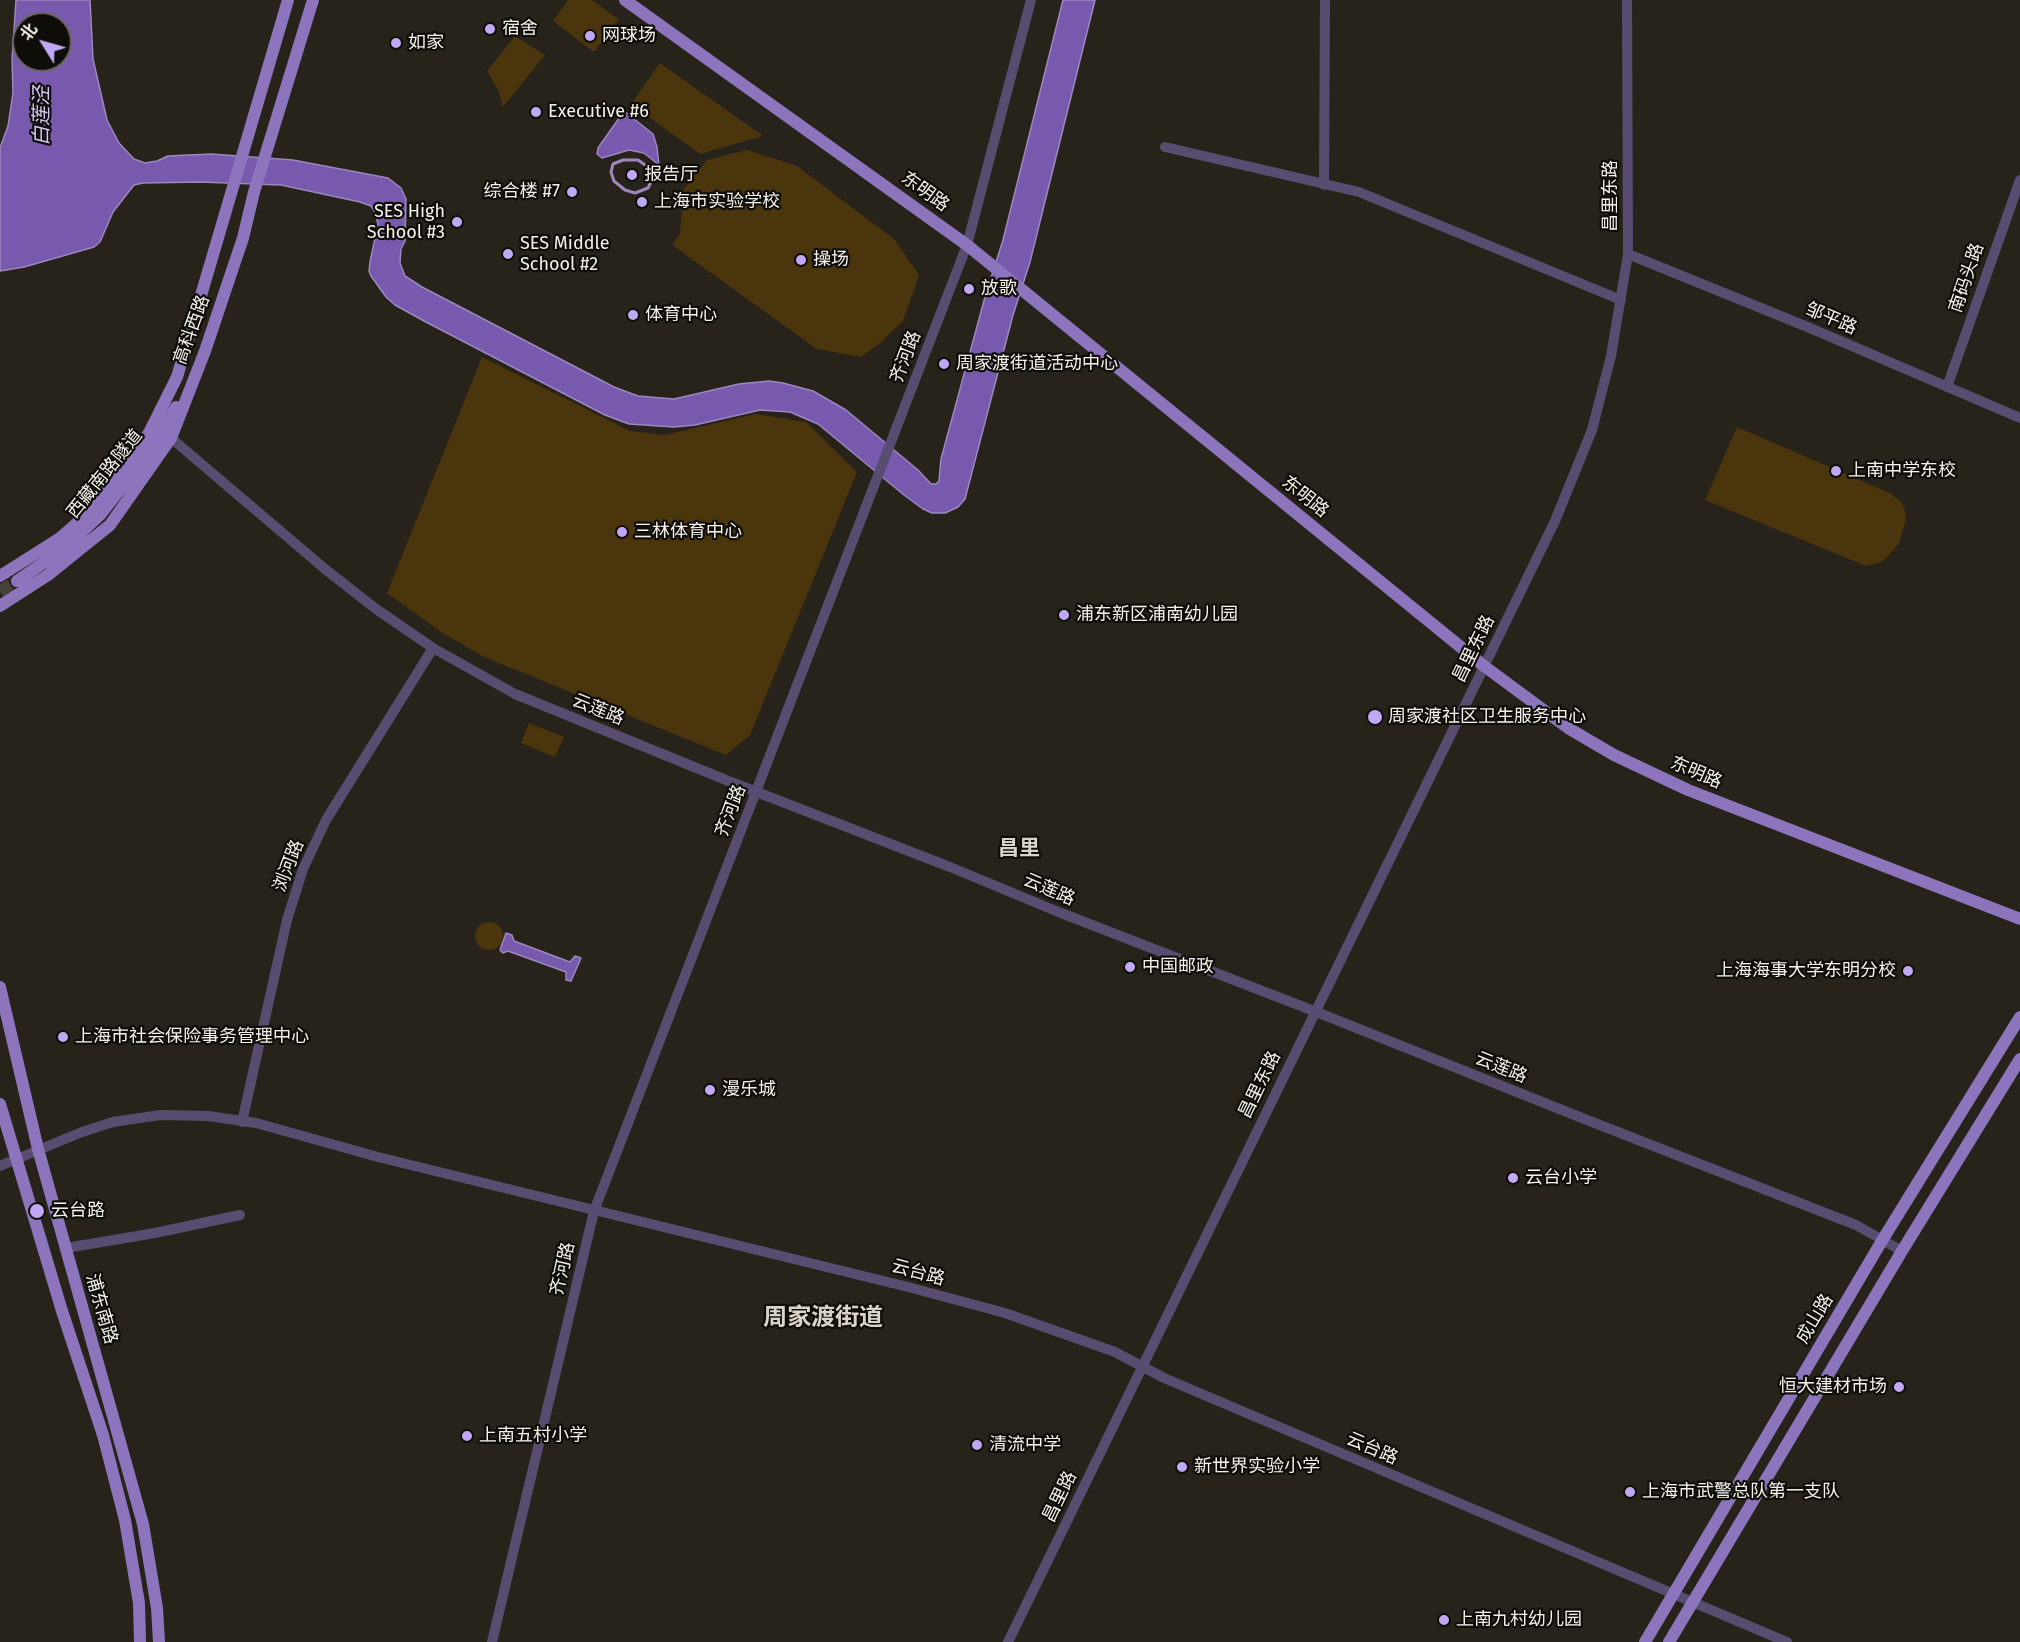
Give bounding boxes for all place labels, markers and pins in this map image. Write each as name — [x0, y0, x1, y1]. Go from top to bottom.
place label: 宿舍 — [502, 18, 538, 40]
marker: 宿舍 — [483, 22, 497, 36]
place label: 网球场 — [602, 25, 656, 47]
marker: 网球场 — [583, 29, 597, 43]
place label: 如家 — [408, 32, 444, 54]
marker: 如家 — [389, 36, 403, 50]
place label: Executive #6 — [548, 101, 649, 123]
marker: Executive #6 — [529, 105, 543, 119]
place label: 报告厅 — [644, 164, 698, 186]
marker: 报告厅 — [625, 168, 639, 182]
place label: 综合楼 #7 — [484, 181, 560, 203]
marker: 综合楼 #7 — [565, 185, 579, 199]
place label: 上海市实验学校 — [654, 191, 780, 213]
marker: 上海市实验学校 — [635, 195, 649, 209]
place label: SES High School #3 — [367, 201, 445, 244]
marker: SES High School #3 — [450, 215, 464, 229]
place label: SES Middle School #2 — [520, 233, 609, 276]
marker: SES Middle School #2 — [501, 247, 515, 261]
place label: 操场 — [813, 249, 849, 271]
marker: 操场 — [794, 253, 808, 267]
place label: 放歌 — [981, 278, 1017, 300]
marker: 放歌 — [962, 282, 976, 296]
place label: 体育中心 — [645, 304, 717, 326]
marker: 体育中心 — [626, 308, 640, 322]
place label: 周家渡街道活动中心 — [956, 353, 1118, 375]
marker: 周家渡街道活动中心 — [937, 357, 951, 371]
place label: 上南中学东校 — [1848, 460, 1956, 482]
marker: 上南中学东校 — [1829, 464, 1843, 478]
place label: 三林体育中心 — [634, 521, 742, 543]
marker: 三林体育中心 — [615, 525, 629, 539]
place label: 浦东新区浦南幼儿园 — [1076, 604, 1238, 626]
marker: 浦东新区浦南幼儿园 — [1057, 608, 1071, 622]
place label: 周家渡社区卫生服务中心 — [1388, 706, 1586, 728]
marker: 周家渡社区卫生服务中心 — [1366, 708, 1384, 726]
place label: 中国邮政 — [1142, 956, 1214, 978]
marker: 中国邮政 — [1123, 960, 1137, 974]
place label: 上海海事大学东明分校 — [1716, 960, 1896, 982]
marker: 上海海事大学东明分校 — [1901, 964, 1915, 978]
place label: 上海市社会保险事务管理中心 — [75, 1026, 309, 1048]
marker: 上海市社会保险事务管理中心 — [56, 1030, 70, 1044]
place label: 漫乐城 — [722, 1079, 776, 1101]
marker: 漫乐城 — [703, 1083, 717, 1097]
place label: 云台小学 — [1525, 1167, 1597, 1189]
marker: 云台小学 — [1506, 1171, 1520, 1185]
place label: 云台路 — [51, 1200, 105, 1222]
marker: 云台路 — [28, 1202, 46, 1220]
place label: 恒大建材市场 — [1779, 1376, 1887, 1398]
marker: 恒大建材市场 — [1892, 1380, 1906, 1394]
place label: 上南五村小学 — [479, 1425, 587, 1447]
marker: 上南五村小学 — [460, 1429, 474, 1443]
place label: 清流中学 — [989, 1434, 1061, 1456]
marker: 清流中学 — [970, 1438, 984, 1452]
place label: 新世界实验小学 — [1194, 1456, 1320, 1478]
marker: 新世界实验小学 — [1175, 1460, 1189, 1474]
place label: 上海市武警总队第一支队 — [1642, 1481, 1840, 1503]
marker: 上海市武警总队第一支队 — [1623, 1485, 1637, 1499]
place label: 上南九村幼儿园 — [1456, 1609, 1582, 1631]
marker: 上南九村幼儿园 — [1437, 1613, 1451, 1627]

